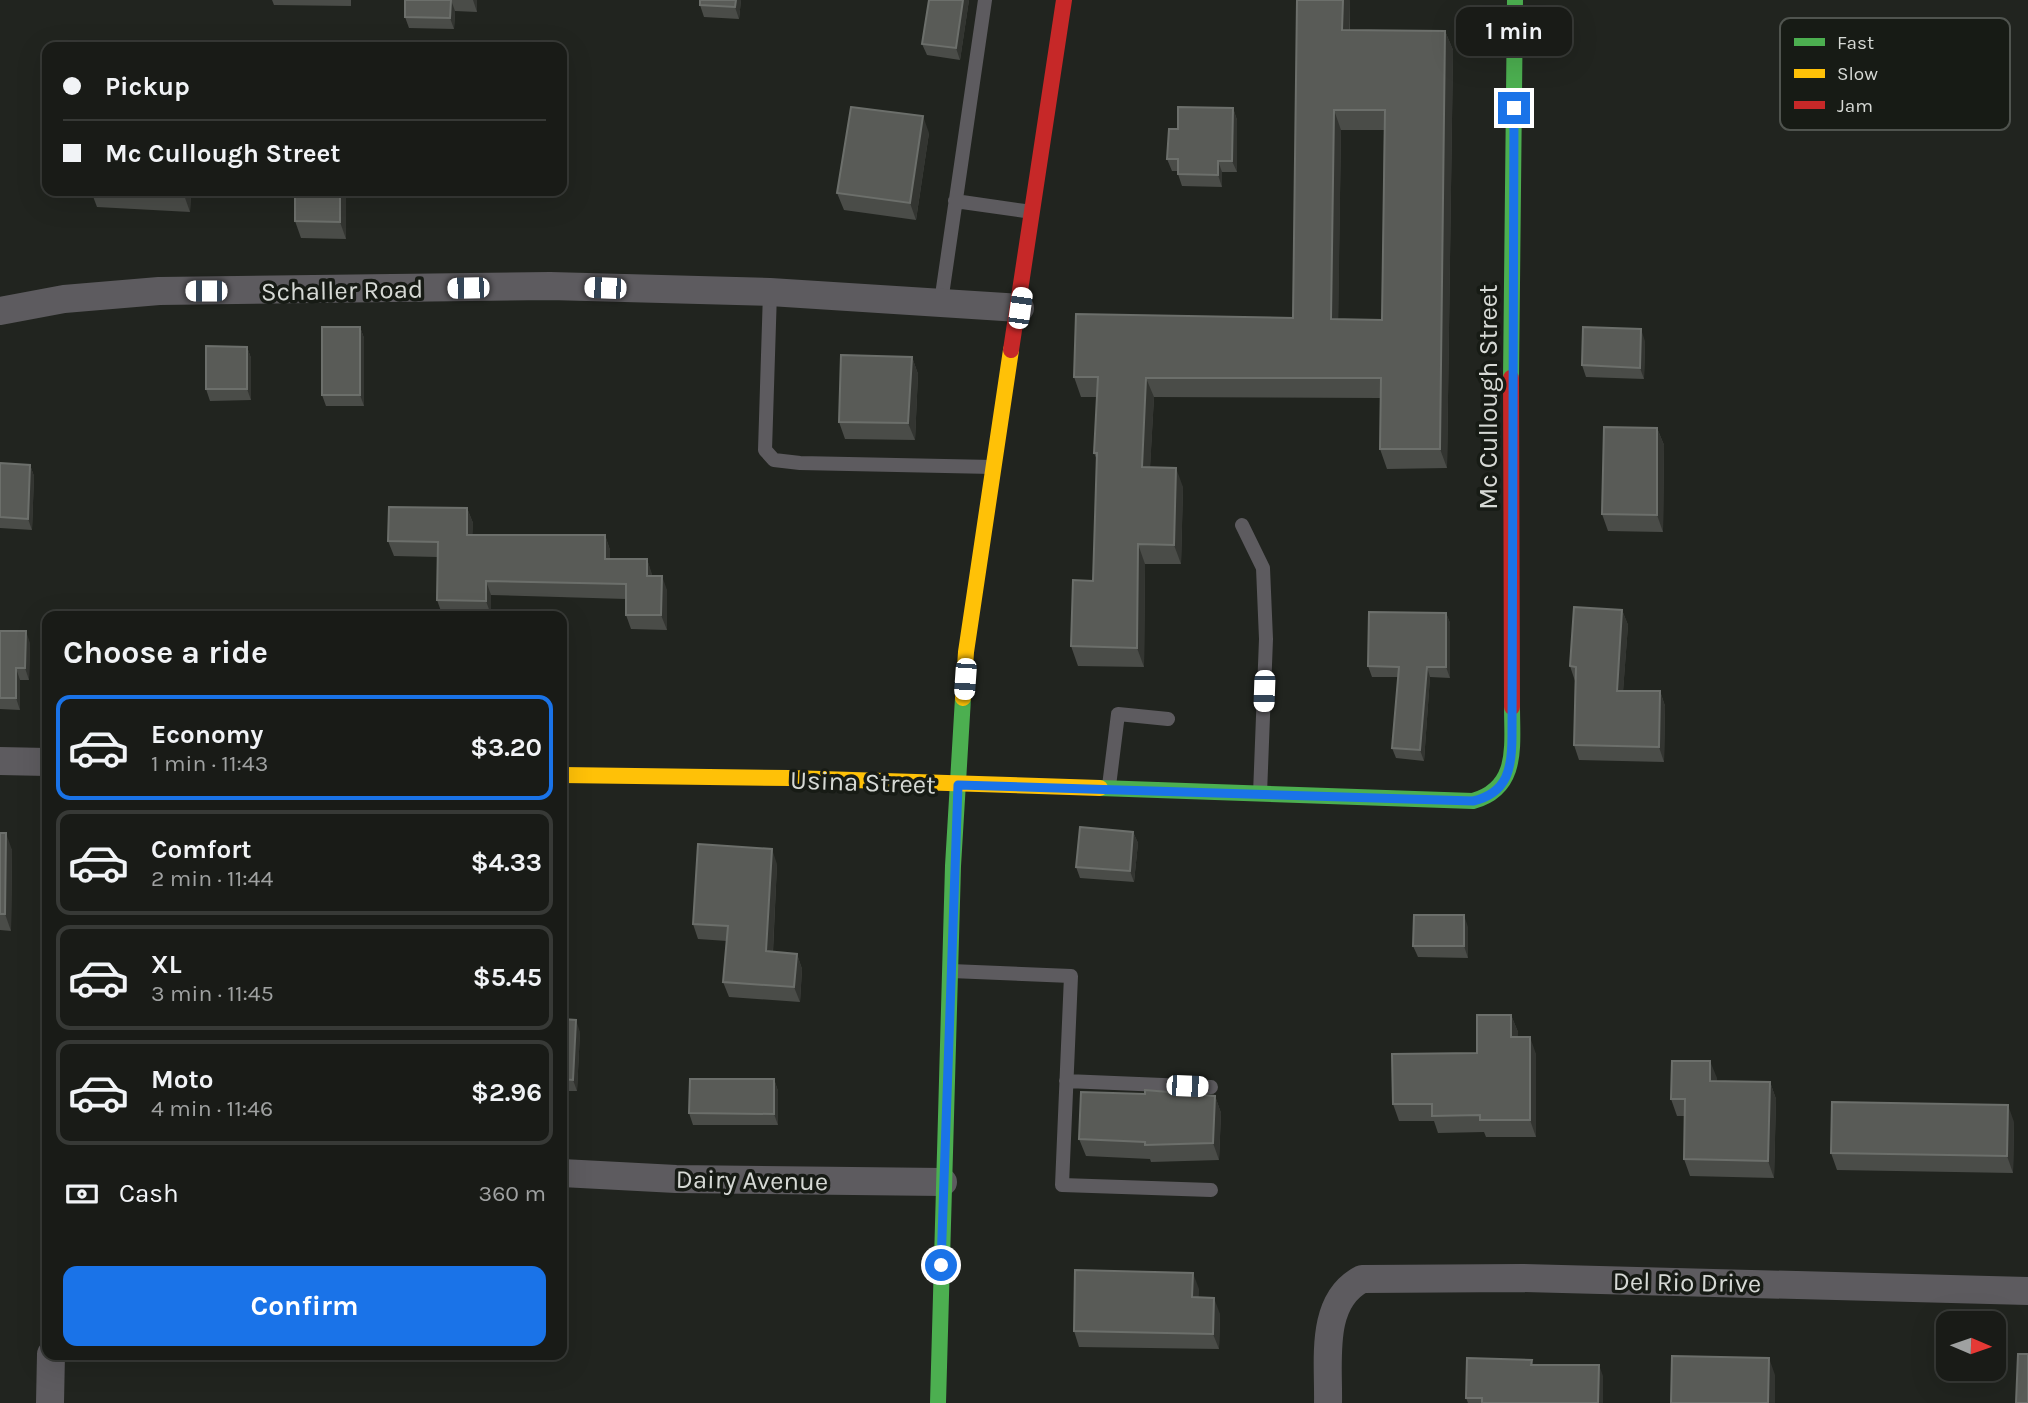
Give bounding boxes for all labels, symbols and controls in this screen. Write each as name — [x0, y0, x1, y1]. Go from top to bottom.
callout: 1 min — [1456, 7, 1572, 56]
text: 1 min — [1485, 18, 1543, 45]
legend — [1780, 18, 2010, 130]
text: Fast — [1837, 32, 1874, 54]
text: Slow — [1837, 63, 1878, 85]
text: Pickup — [105, 71, 190, 102]
route end — [1498, 92, 1530, 124]
text: Jam — [1837, 95, 1873, 117]
text: Mc Cullough Street — [105, 138, 340, 169]
street label: Schaller Road — [261, 274, 424, 307]
car — [447, 277, 490, 299]
car — [584, 277, 627, 299]
car — [186, 281, 228, 302]
street label: Mc Cullough Street — [1473, 284, 1504, 510]
car — [1007, 286, 1034, 330]
text: Choose a ride — [63, 634, 268, 671]
car — [954, 657, 977, 701]
car — [1253, 670, 1276, 712]
icon: car — [67, 716, 130, 779]
text: Economy — [151, 719, 263, 750]
text: $3.20 — [470, 732, 542, 763]
text: 1 min · 11:43 — [151, 750, 268, 777]
street label: Usina Street — [790, 764, 937, 801]
icon: car — [67, 831, 130, 894]
text: Comfort — [151, 834, 252, 865]
text: $4.33 — [471, 847, 542, 878]
text: 2 min · 11:44 — [151, 865, 273, 892]
icon: car — [67, 946, 130, 1009]
text: XL — [151, 949, 182, 980]
text: $5.45 — [473, 962, 542, 993]
text: 3 min · 11:45 — [151, 980, 274, 1007]
icon: car — [67, 1061, 130, 1124]
text: Moto — [151, 1064, 213, 1095]
car — [1166, 1075, 1209, 1097]
text: $2.96 — [471, 1077, 542, 1108]
text: 4 min · 11:46 — [151, 1095, 273, 1122]
street label: Dairy Avenue — [675, 1164, 828, 1197]
icon: cash — [63, 1175, 101, 1213]
text: Cash — [119, 1178, 179, 1209]
text: 360 m — [479, 1180, 546, 1207]
route start — [925, 1249, 957, 1281]
button: Confirm — [63, 1266, 546, 1346]
street label: Del Rio Drive — [1612, 1266, 1762, 1299]
north arrow — [1936, 1311, 2006, 1381]
map controls — [1936, 1311, 2006, 1381]

